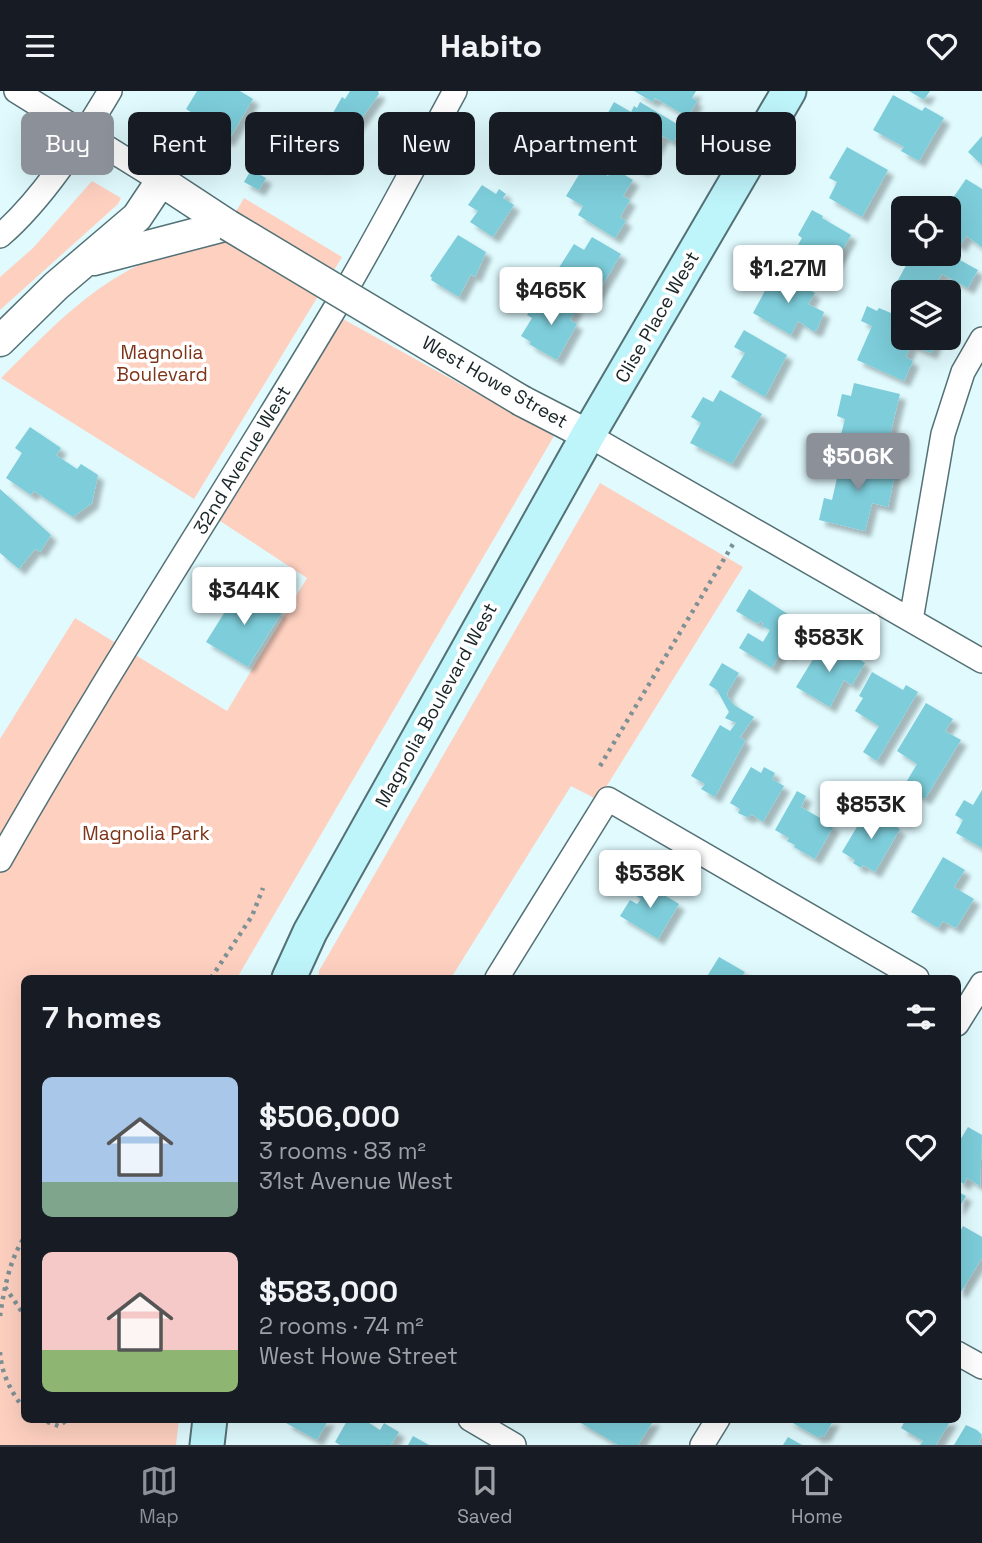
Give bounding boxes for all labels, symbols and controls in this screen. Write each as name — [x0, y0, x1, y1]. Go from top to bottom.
text: Habito — [440, 26, 542, 66]
icon: menu — [21, 27, 59, 65]
icon: heart — [923, 27, 961, 65]
chip: Buy — [21, 112, 114, 175]
chip: Rent — [128, 112, 231, 175]
chip: Filters — [245, 112, 364, 175]
chip: New — [378, 112, 475, 175]
chip: Apartment — [489, 112, 662, 175]
chip: House — [676, 112, 796, 175]
map controls — [891, 196, 961, 350]
button: locate — [891, 196, 961, 266]
pin: $1.27M — [731, 245, 845, 305]
street label: Clise Place West — [609, 247, 705, 387]
text: $1.27M — [749, 253, 827, 283]
pin: $465K — [502, 267, 600, 327]
text: $465K — [516, 275, 586, 305]
button: layers — [891, 280, 961, 350]
street label: West Howe Street — [418, 330, 572, 434]
park label: Magnolia Boulevard — [116, 340, 208, 387]
street label: 32nd Avenue West — [188, 381, 296, 539]
pin: $506K — [809, 433, 907, 493]
text: $506K — [822, 441, 894, 471]
pin: $344K — [195, 567, 293, 627]
text: $344K — [208, 575, 280, 605]
street label: Magnolia Boulevard West — [369, 598, 503, 812]
pin: $583K — [780, 615, 878, 674]
text: $583K — [794, 622, 864, 652]
pin: $853K — [822, 781, 920, 841]
text: $853K — [836, 789, 906, 819]
park label: Magnolia Park — [82, 821, 210, 846]
pin: $538K — [601, 851, 699, 910]
text: $538K — [615, 858, 685, 888]
text: 7 homes — [42, 998, 162, 1037]
icon: filters — [902, 998, 940, 1036]
text: $506,000 — [259, 1097, 400, 1136]
icon: home — [98, 1105, 182, 1189]
icon: heart — [902, 1128, 940, 1166]
text: 3 rooms · 83 m² — [259, 1136, 426, 1166]
text: 31st Avenue West — [259, 1166, 453, 1196]
text: $583,000 — [259, 1272, 398, 1311]
icon: home — [98, 1280, 182, 1364]
icon: heart — [902, 1303, 940, 1341]
text: 2 rooms · 74 m² — [259, 1311, 424, 1341]
text: West Howe Street — [259, 1341, 458, 1371]
tab: Map — [139, 1462, 179, 1529]
tab: Saved — [457, 1462, 513, 1529]
tab: Home — [791, 1462, 843, 1529]

